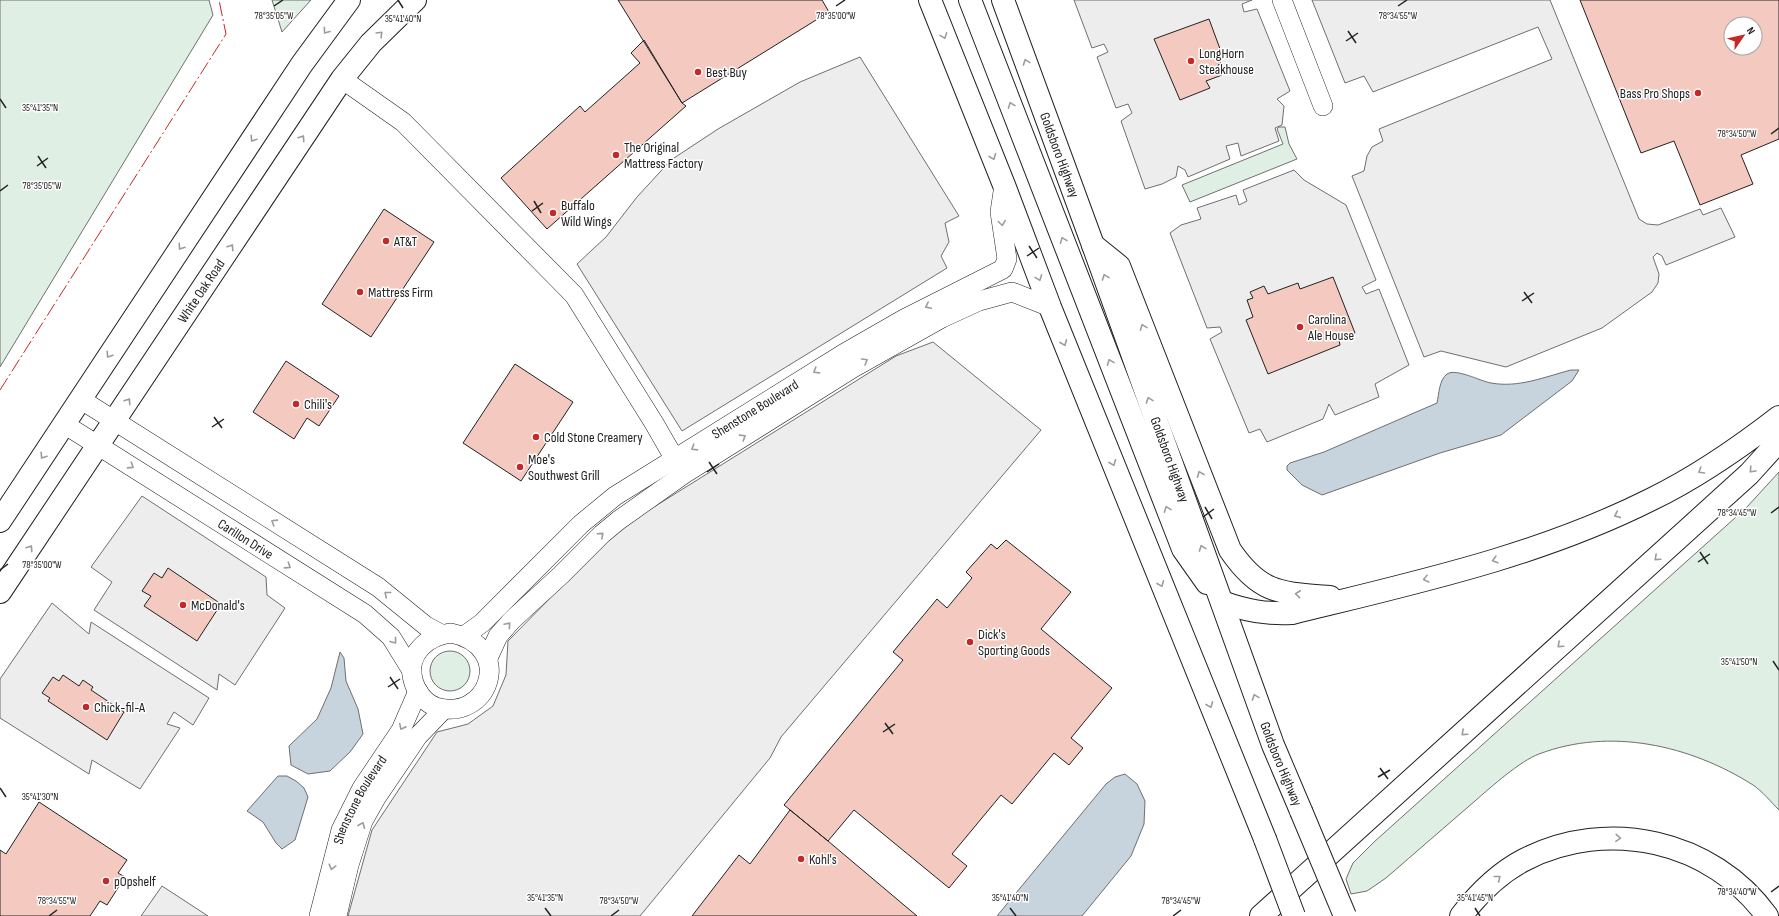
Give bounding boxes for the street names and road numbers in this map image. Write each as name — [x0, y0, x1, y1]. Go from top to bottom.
street label: Goldsboro Highway — [1036, 110, 1084, 200]
street label: White Oak Road — [174, 256, 228, 326]
street label: Shenstone Boulevard — [708, 375, 801, 442]
street label: Goldsboro Highway — [1147, 415, 1194, 505]
street label: Carillon Drive — [215, 515, 277, 563]
street label: Goldsboro Highway — [1257, 719, 1307, 809]
street label: Shenstone Boulevard — [329, 752, 390, 846]

